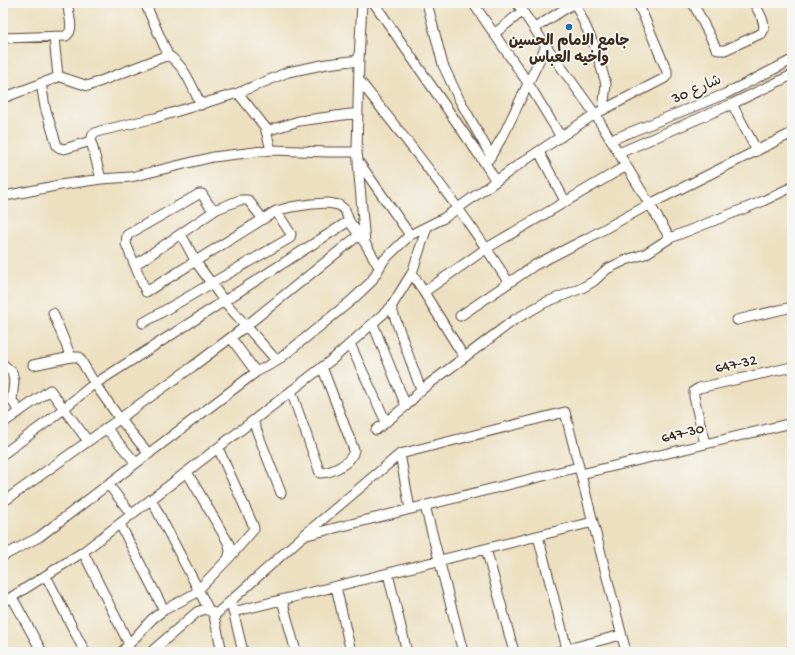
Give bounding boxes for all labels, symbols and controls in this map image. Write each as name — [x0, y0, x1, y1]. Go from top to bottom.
marker: جامع الامام الحسين واخيه العباس — [564, 22, 574, 32]
place label: جامع الامام الحسين واخيه العباس — [509, 33, 629, 68]
street label: شارع 30 — [668, 71, 725, 109]
street label: 647-32 — [713, 352, 759, 378]
street label: 647-30 — [660, 420, 707, 448]

